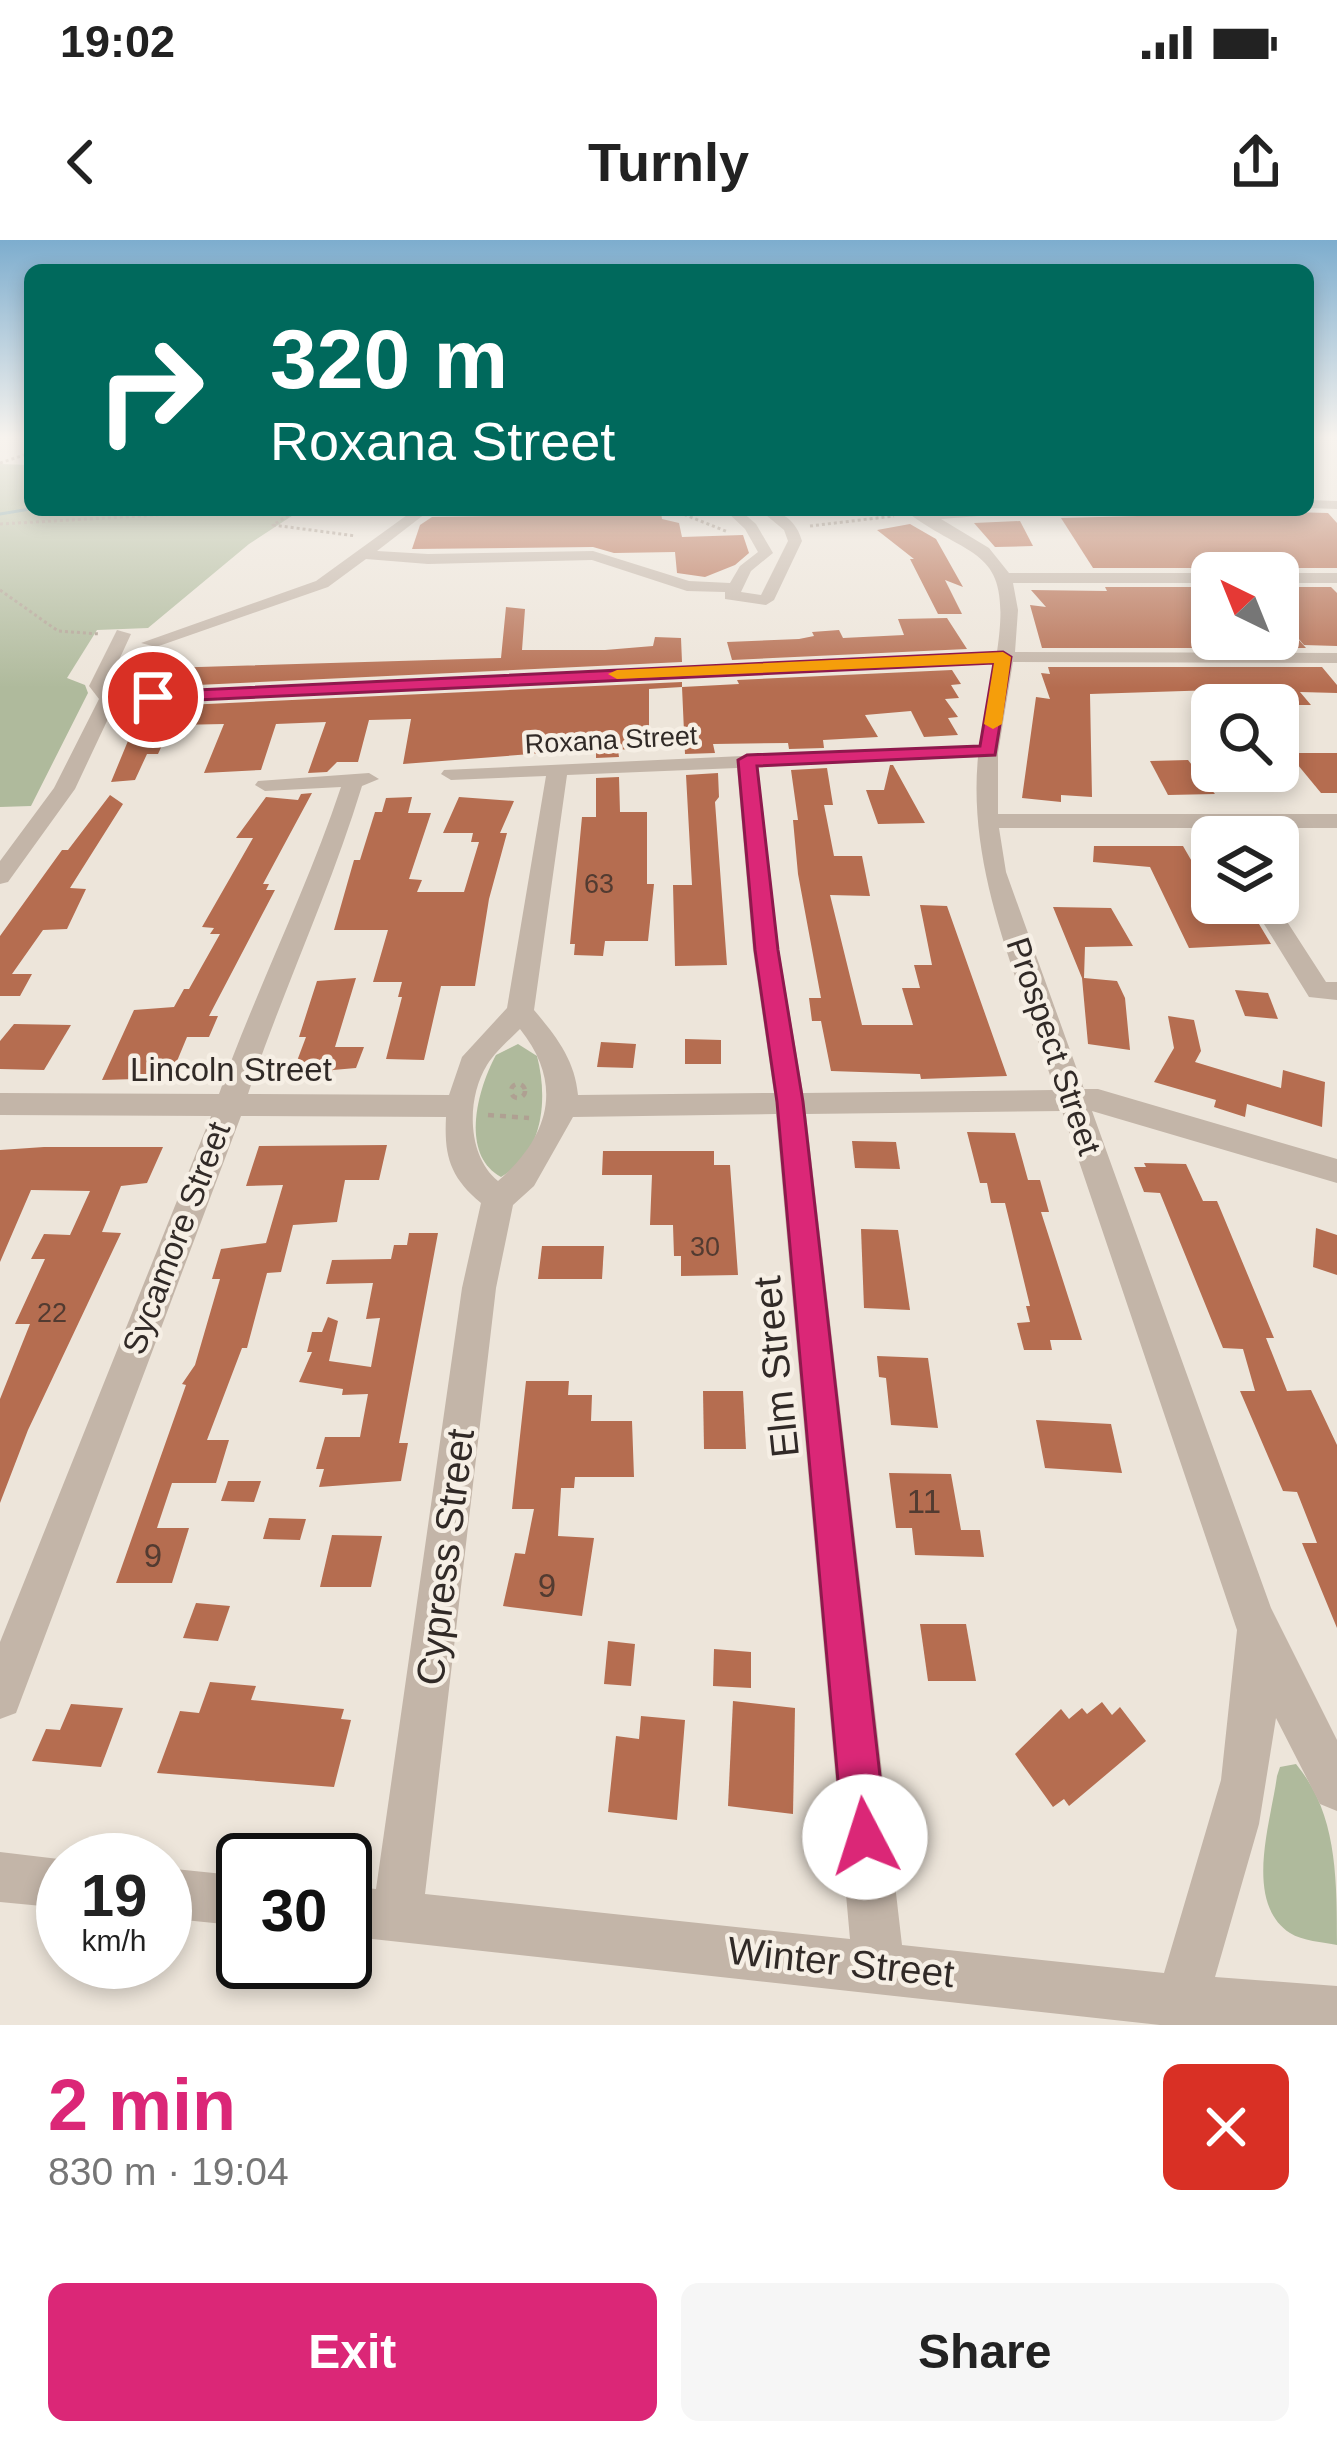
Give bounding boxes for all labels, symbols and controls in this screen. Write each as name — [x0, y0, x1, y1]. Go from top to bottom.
text: 19:02 — [60, 16, 175, 67]
icon: back — [48, 129, 114, 195]
icon: share — [1223, 129, 1289, 195]
text: Turnly — [588, 132, 749, 192]
icon: right — [72, 312, 228, 468]
text: 320 m — [270, 312, 508, 406]
text: Roxana Street — [270, 411, 615, 471]
north arrow — [1191, 552, 1299, 660]
map controls — [1191, 552, 1299, 924]
pin — [102, 646, 204, 748]
icon: arrive — [120, 664, 186, 730]
button: search — [1191, 684, 1299, 792]
street label: Roxana Street — [524, 720, 698, 759]
button: layers — [1191, 816, 1299, 924]
house number: 63 — [584, 869, 614, 899]
street label: Prospect Street — [999, 932, 1109, 1160]
street label: Lincoln Street — [130, 1051, 332, 1088]
street label: Sycamore Street — [115, 1117, 237, 1359]
house number: 30 — [690, 1232, 720, 1262]
street label: Elm Street — [745, 1274, 807, 1460]
house number: 22 — [37, 1298, 67, 1328]
street label: Cypress Street — [408, 1426, 482, 1688]
house number: 11 — [907, 1483, 941, 1520]
house number: 9 — [144, 1537, 162, 1574]
house number: 9 — [538, 1567, 556, 1604]
position arrow — [802, 1774, 928, 1900]
speed limit sign: 30 — [216, 1833, 372, 1989]
text: 19 — [81, 1862, 147, 1929]
text: km/h — [81, 1924, 147, 1957]
street label: Winter Street — [726, 1929, 957, 1995]
button: close — [1163, 2064, 1289, 2190]
text: 2 min — [48, 2065, 236, 2145]
text: 830 m · 19:04 — [48, 2150, 289, 2193]
button: Exit — [48, 2283, 657, 2421]
button: Share — [681, 2283, 1289, 2421]

